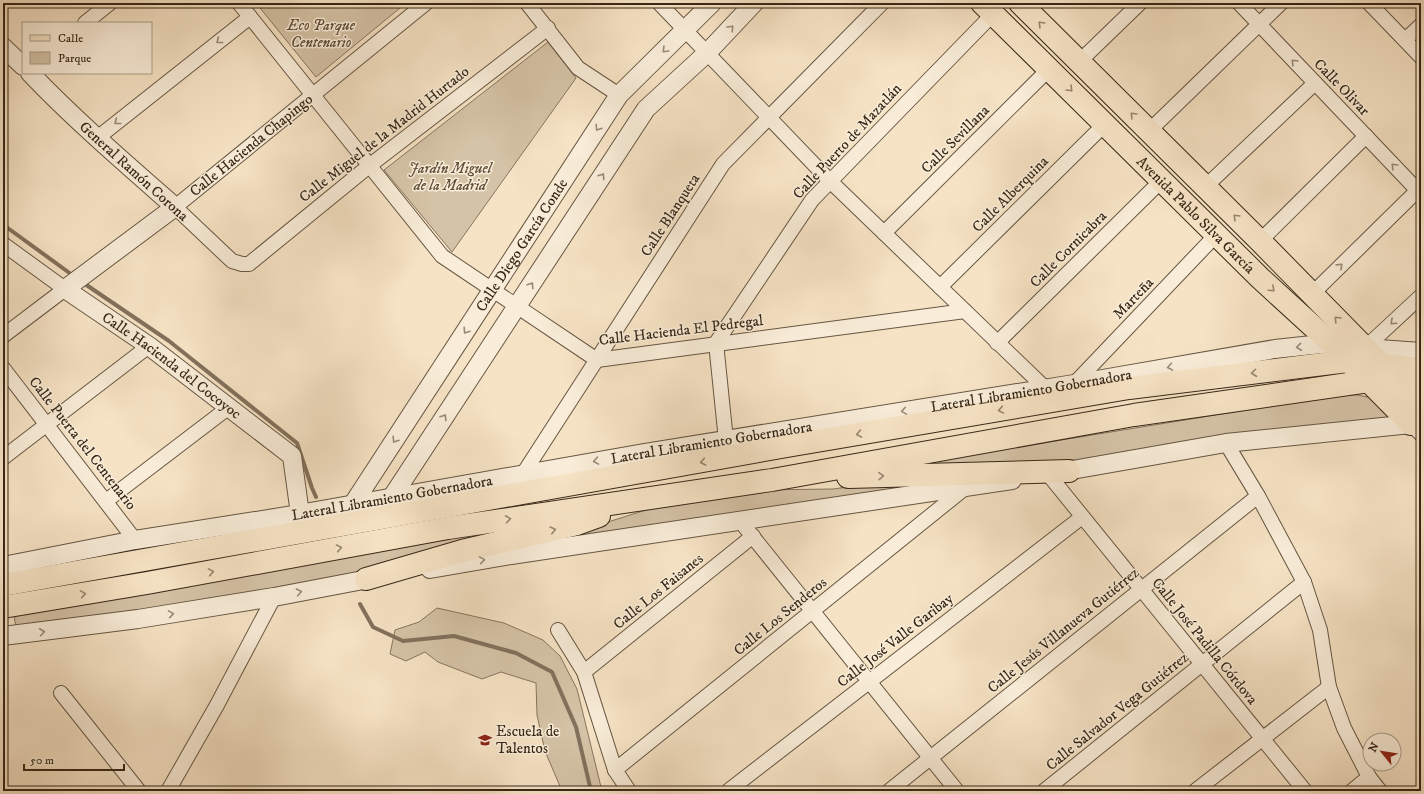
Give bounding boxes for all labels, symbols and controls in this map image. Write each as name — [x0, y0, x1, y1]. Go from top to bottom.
park label: Eco Parque Centenario — [286, 16, 356, 52]
one-way arrow — [1038, 21, 1046, 29]
legend — [22, 22, 152, 74]
one-way arrow — [726, 25, 733, 33]
text: Calle — [58, 31, 83, 46]
one-way arrow — [217, 36, 224, 43]
one-way arrow — [662, 45, 670, 53]
text: Parque — [58, 51, 91, 66]
street label: Calle Olivar — [1310, 55, 1374, 120]
one-way arrow — [1292, 59, 1299, 67]
street label: Calle Miguel de la Madrid Hurtado — [295, 62, 473, 207]
street label: Calle Puerto de Mazatlán — [789, 79, 906, 203]
one-way arrow — [1065, 85, 1073, 92]
street label: Calle Hacienda Chapingo — [186, 90, 317, 201]
street label: Calle Sevillana — [917, 101, 994, 177]
one-way arrow — [1130, 112, 1138, 120]
street label: General Ramón Corona — [75, 117, 193, 226]
one-way arrow — [115, 117, 122, 124]
one-way arrow — [595, 124, 602, 131]
street label: Calle Alberquina — [968, 152, 1053, 237]
street label: Avenida Pablo Silva García — [1132, 152, 1259, 278]
park label: Jardín Miguel de la Madrid — [408, 159, 494, 195]
one-way arrow — [1391, 163, 1399, 171]
street label: Calle Blanqueta — [637, 170, 705, 260]
one-way arrow — [597, 173, 605, 180]
street label: Calle Diego García Conde — [472, 175, 572, 315]
street label: Calle Cornicabra — [1026, 206, 1111, 292]
one-way arrow — [1233, 214, 1240, 222]
one-way arrow — [1335, 264, 1343, 271]
street label: Marteña — [1109, 273, 1158, 323]
one-way arrow — [526, 282, 534, 289]
one-way arrow — [1267, 284, 1275, 292]
street label: Calle Hacienda del Cocoyoc — [98, 308, 245, 424]
street label: Calle Hacienda El Pedregal — [598, 311, 765, 350]
one-way arrow — [1334, 316, 1342, 324]
one-way arrow — [1390, 317, 1398, 324]
one-way arrow — [463, 327, 471, 334]
one-way arrow — [1296, 342, 1302, 351]
one-way arrow — [1167, 362, 1173, 371]
street label: Lateral Libramiento Gobernadora — [929, 365, 1134, 417]
one-way arrow — [1251, 368, 1257, 377]
street label: Calle Puerta del Centenario — [25, 373, 141, 514]
one-way arrow — [997, 405, 1004, 414]
one-way arrow — [901, 406, 907, 415]
one-way arrow — [439, 415, 446, 422]
street label: Lateral Libramiento Gobernadora — [609, 417, 814, 469]
one-way arrow — [856, 429, 862, 438]
one-way arrow — [392, 436, 400, 443]
one-way arrow — [593, 457, 599, 465]
one-way arrow — [700, 457, 706, 466]
street label: Lateral Libramiento Gobernadora — [290, 471, 495, 525]
one-way arrow — [878, 472, 884, 481]
one-way arrow — [505, 515, 511, 524]
one-way arrow — [549, 526, 556, 535]
one-way arrow — [336, 544, 342, 553]
street label: Calle Los Faisanes — [609, 549, 707, 634]
one-way arrow — [479, 556, 485, 565]
street label: Calle Jesús Villanueva Gutiérrez — [984, 563, 1143, 697]
one-way arrow — [208, 568, 214, 576]
street label: Calle Los Senderos — [730, 573, 831, 660]
street label: Calle José Padilla Córdova — [1148, 574, 1262, 709]
one-way arrow — [296, 588, 302, 597]
street label: Calle José Valle Garibay — [833, 589, 958, 692]
one-way arrow — [80, 590, 86, 599]
one-way arrow — [167, 610, 174, 619]
one-way arrow — [39, 627, 45, 636]
street label: Calle Salvador Vega Gutiérrez — [1042, 648, 1193, 775]
place label: Escuela de Talentos — [496, 722, 559, 758]
school or university icon: Escuela de Talentos — [477, 732, 493, 748]
north arrow — [1362, 732, 1402, 772]
text: N — [1366, 740, 1383, 755]
scale bar — [24, 746, 124, 772]
text: 50 m — [30, 753, 54, 768]

